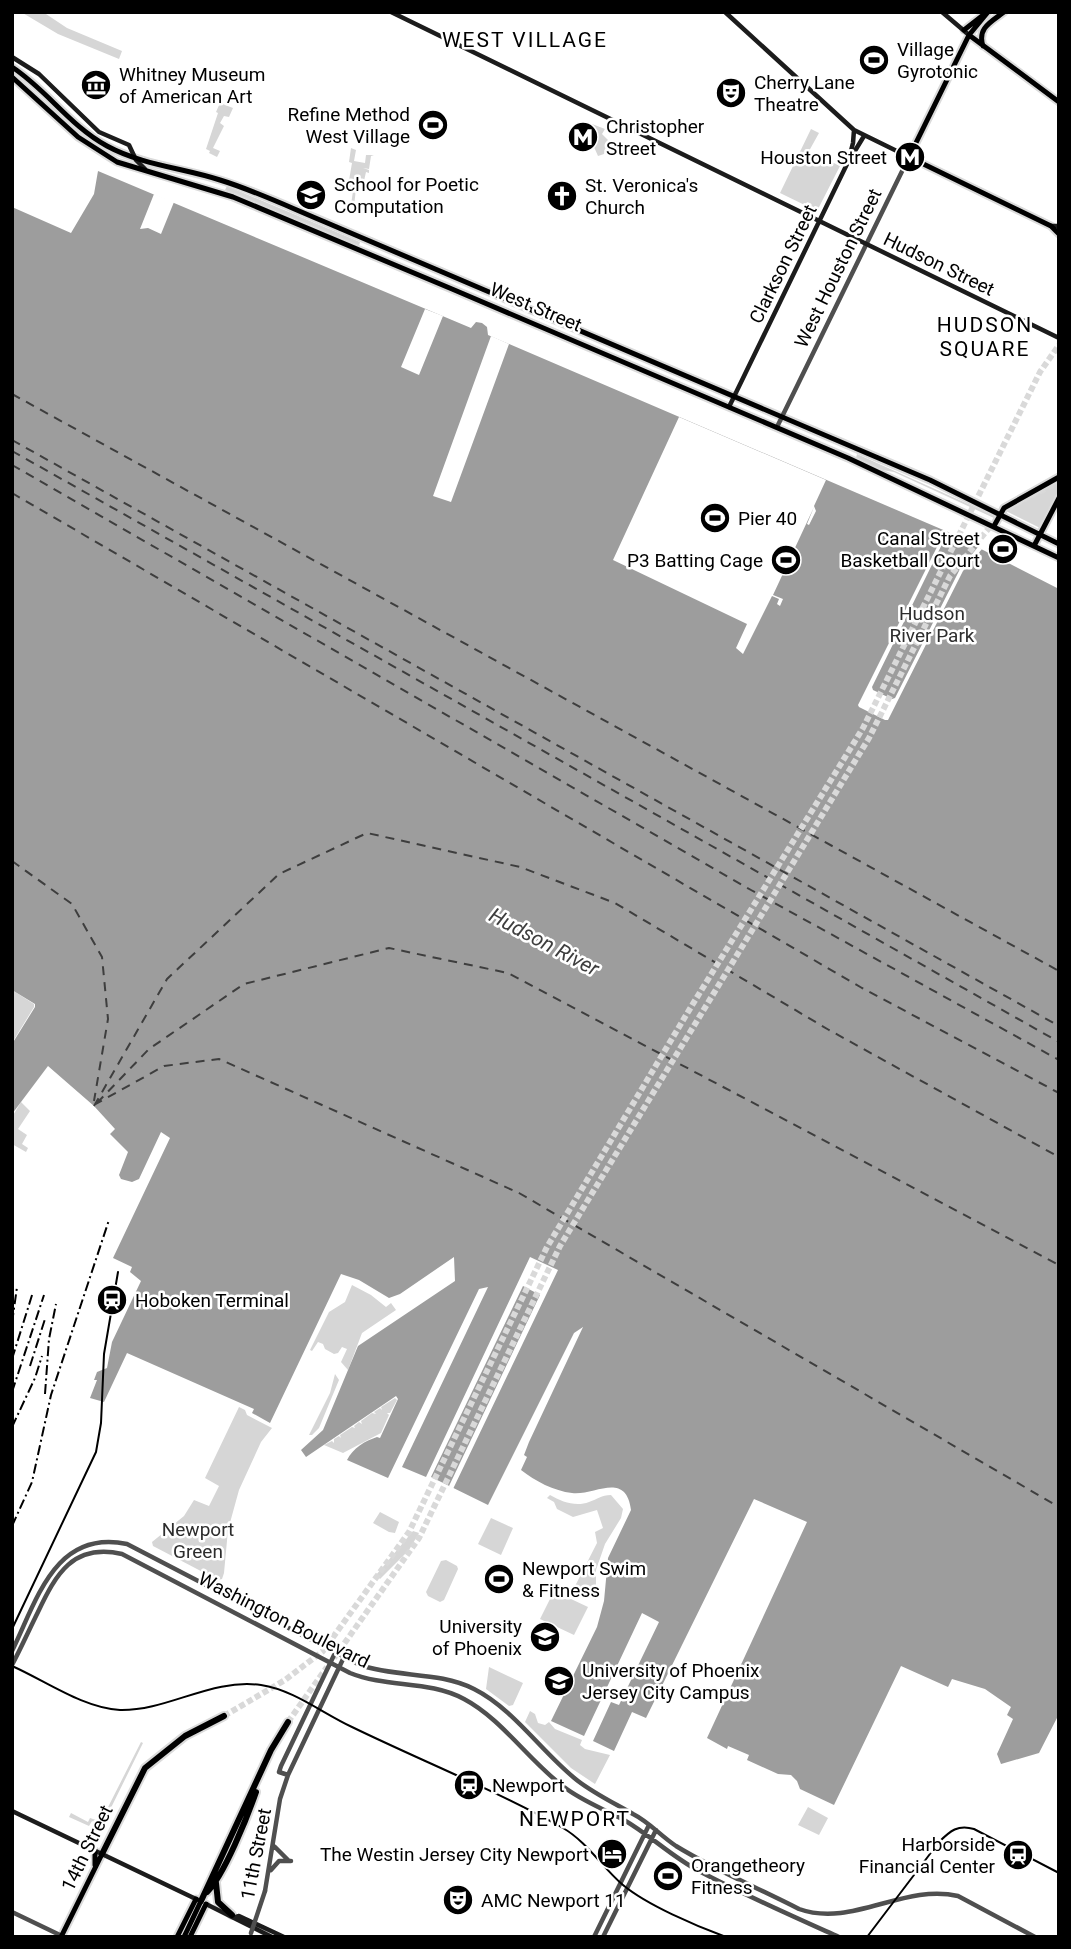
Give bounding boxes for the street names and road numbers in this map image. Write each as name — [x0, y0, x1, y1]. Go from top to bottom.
street label: West Houston Street — [789, 185, 887, 351]
street label: Clarkson Street — [744, 201, 822, 327]
street label: Hudson Street — [880, 227, 998, 301]
street label: West Street — [487, 277, 585, 337]
street label: Washington Boulevard — [195, 1567, 373, 1673]
street label: 14th Street — [56, 1801, 118, 1895]
street label: 11th Street — [236, 1806, 276, 1902]

